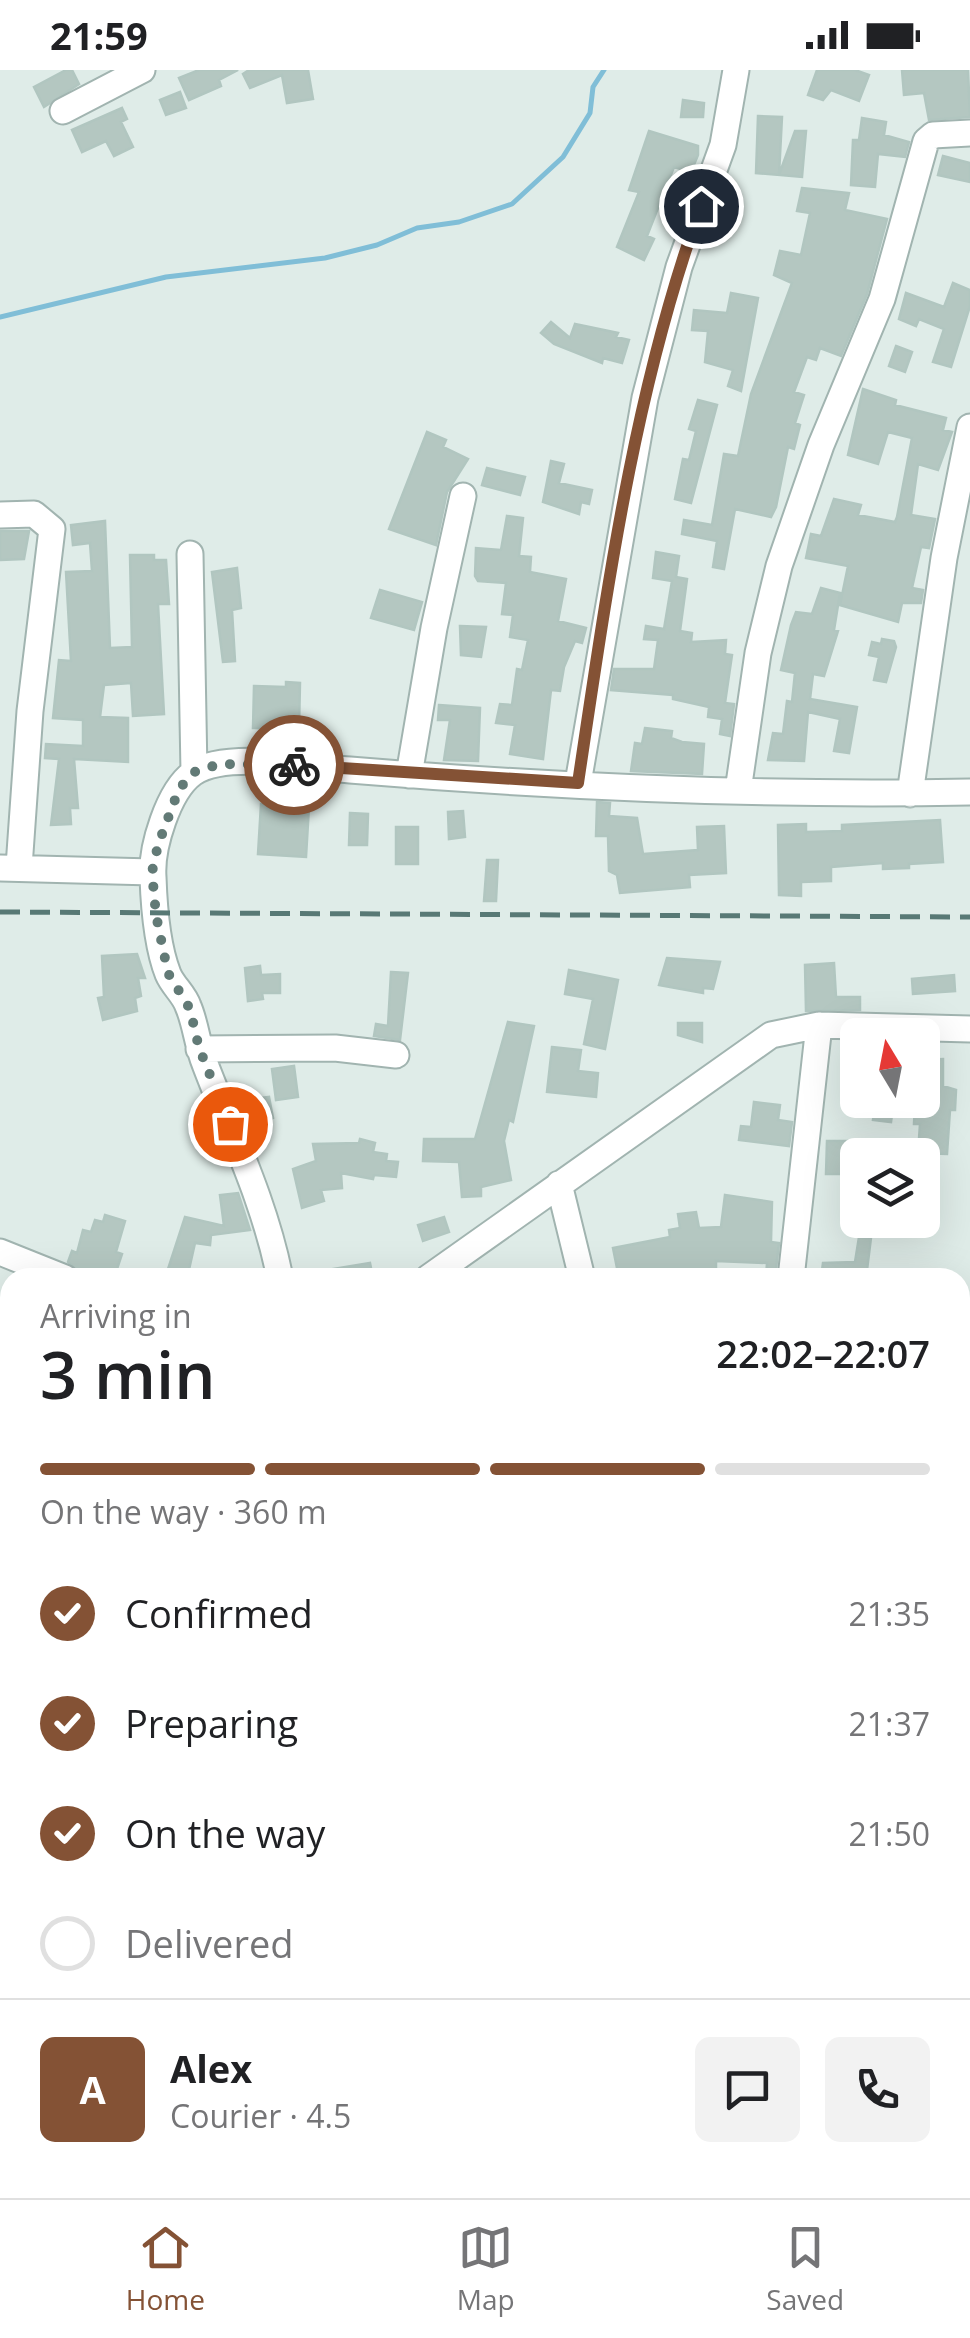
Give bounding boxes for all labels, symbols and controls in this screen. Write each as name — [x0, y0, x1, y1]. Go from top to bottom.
text: 21:59 — [50, 9, 148, 61]
pin — [659, 164, 744, 249]
icon: home — [674, 179, 729, 234]
courier — [244, 715, 344, 815]
icon: bike — [267, 738, 322, 793]
north arrow — [840, 1018, 940, 1118]
map controls — [840, 1018, 940, 1238]
pin — [188, 1082, 273, 1167]
icon: bag — [203, 1097, 258, 1152]
button: layers — [840, 1138, 940, 1238]
text: Arriving in — [40, 1294, 192, 1337]
text: 22:02–22:07 — [716, 1327, 930, 1379]
text: 3 min — [40, 1330, 215, 1418]
text: On the way · 360 m — [40, 1490, 327, 1533]
icon: check — [40, 1586, 95, 1641]
text: Confirmed — [125, 1587, 313, 1639]
text: 21:35 — [848, 1592, 930, 1635]
icon: check — [40, 1696, 95, 1751]
text: Preparing — [125, 1697, 298, 1749]
text: 21:37 — [848, 1702, 930, 1745]
icon: check — [40, 1806, 95, 1861]
text: On the way — [125, 1807, 325, 1859]
text: 21:50 — [848, 1812, 930, 1855]
text: Delivered — [125, 1917, 294, 1969]
button: chat — [695, 2037, 800, 2142]
button: phone — [825, 2037, 930, 2142]
text: Alex — [170, 2042, 252, 2094]
text: A — [79, 2063, 106, 2115]
text: Courier · 4.5 — [170, 2094, 351, 2137]
tab: Home — [126, 2220, 205, 2318]
tab: Map — [457, 2220, 515, 2318]
tab: Saved — [766, 2220, 844, 2318]

